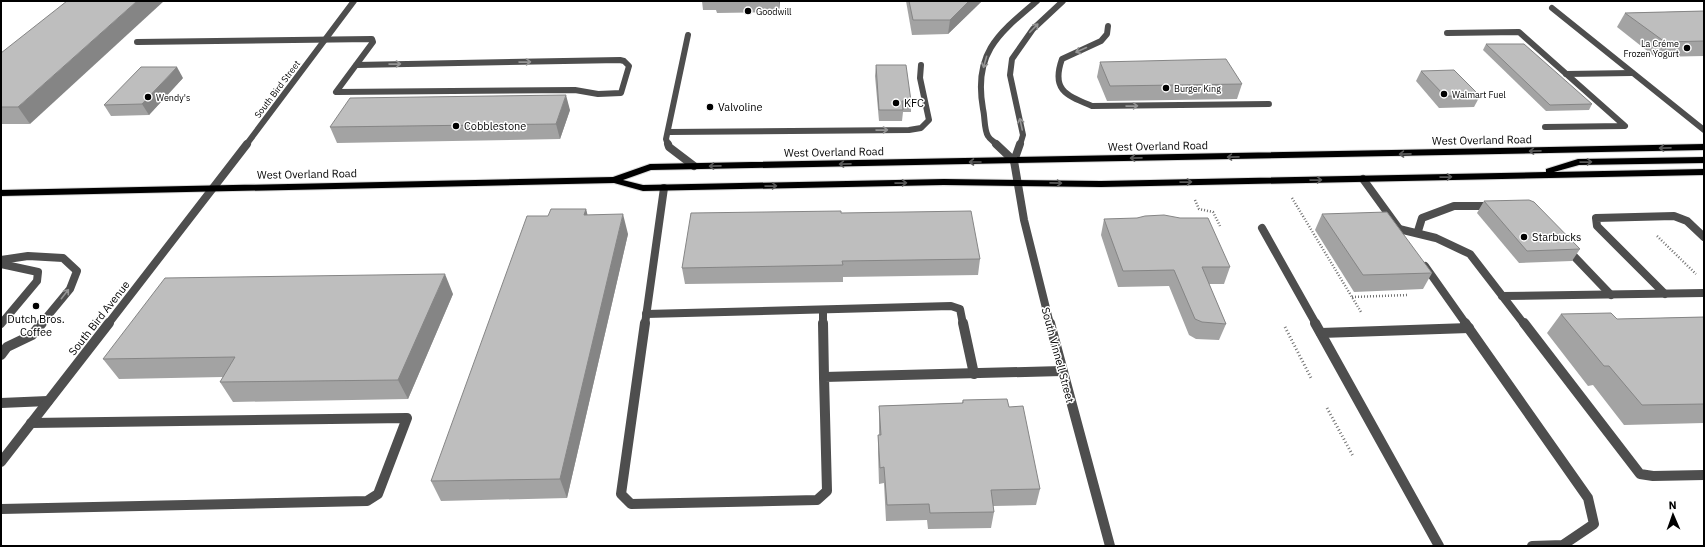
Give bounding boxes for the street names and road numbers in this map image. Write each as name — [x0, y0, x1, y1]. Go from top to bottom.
street label: South Bird Street — [252, 58, 302, 120]
street label: West Overland Road — [1432, 132, 1532, 148]
street label: West Overland Road — [1108, 138, 1208, 154]
street label: West Overland Road — [784, 144, 884, 160]
street label: West Overland Road — [257, 166, 357, 182]
street label: South Bird Avenue — [65, 278, 133, 358]
street label: South Vinnell Street — [1039, 306, 1078, 404]

